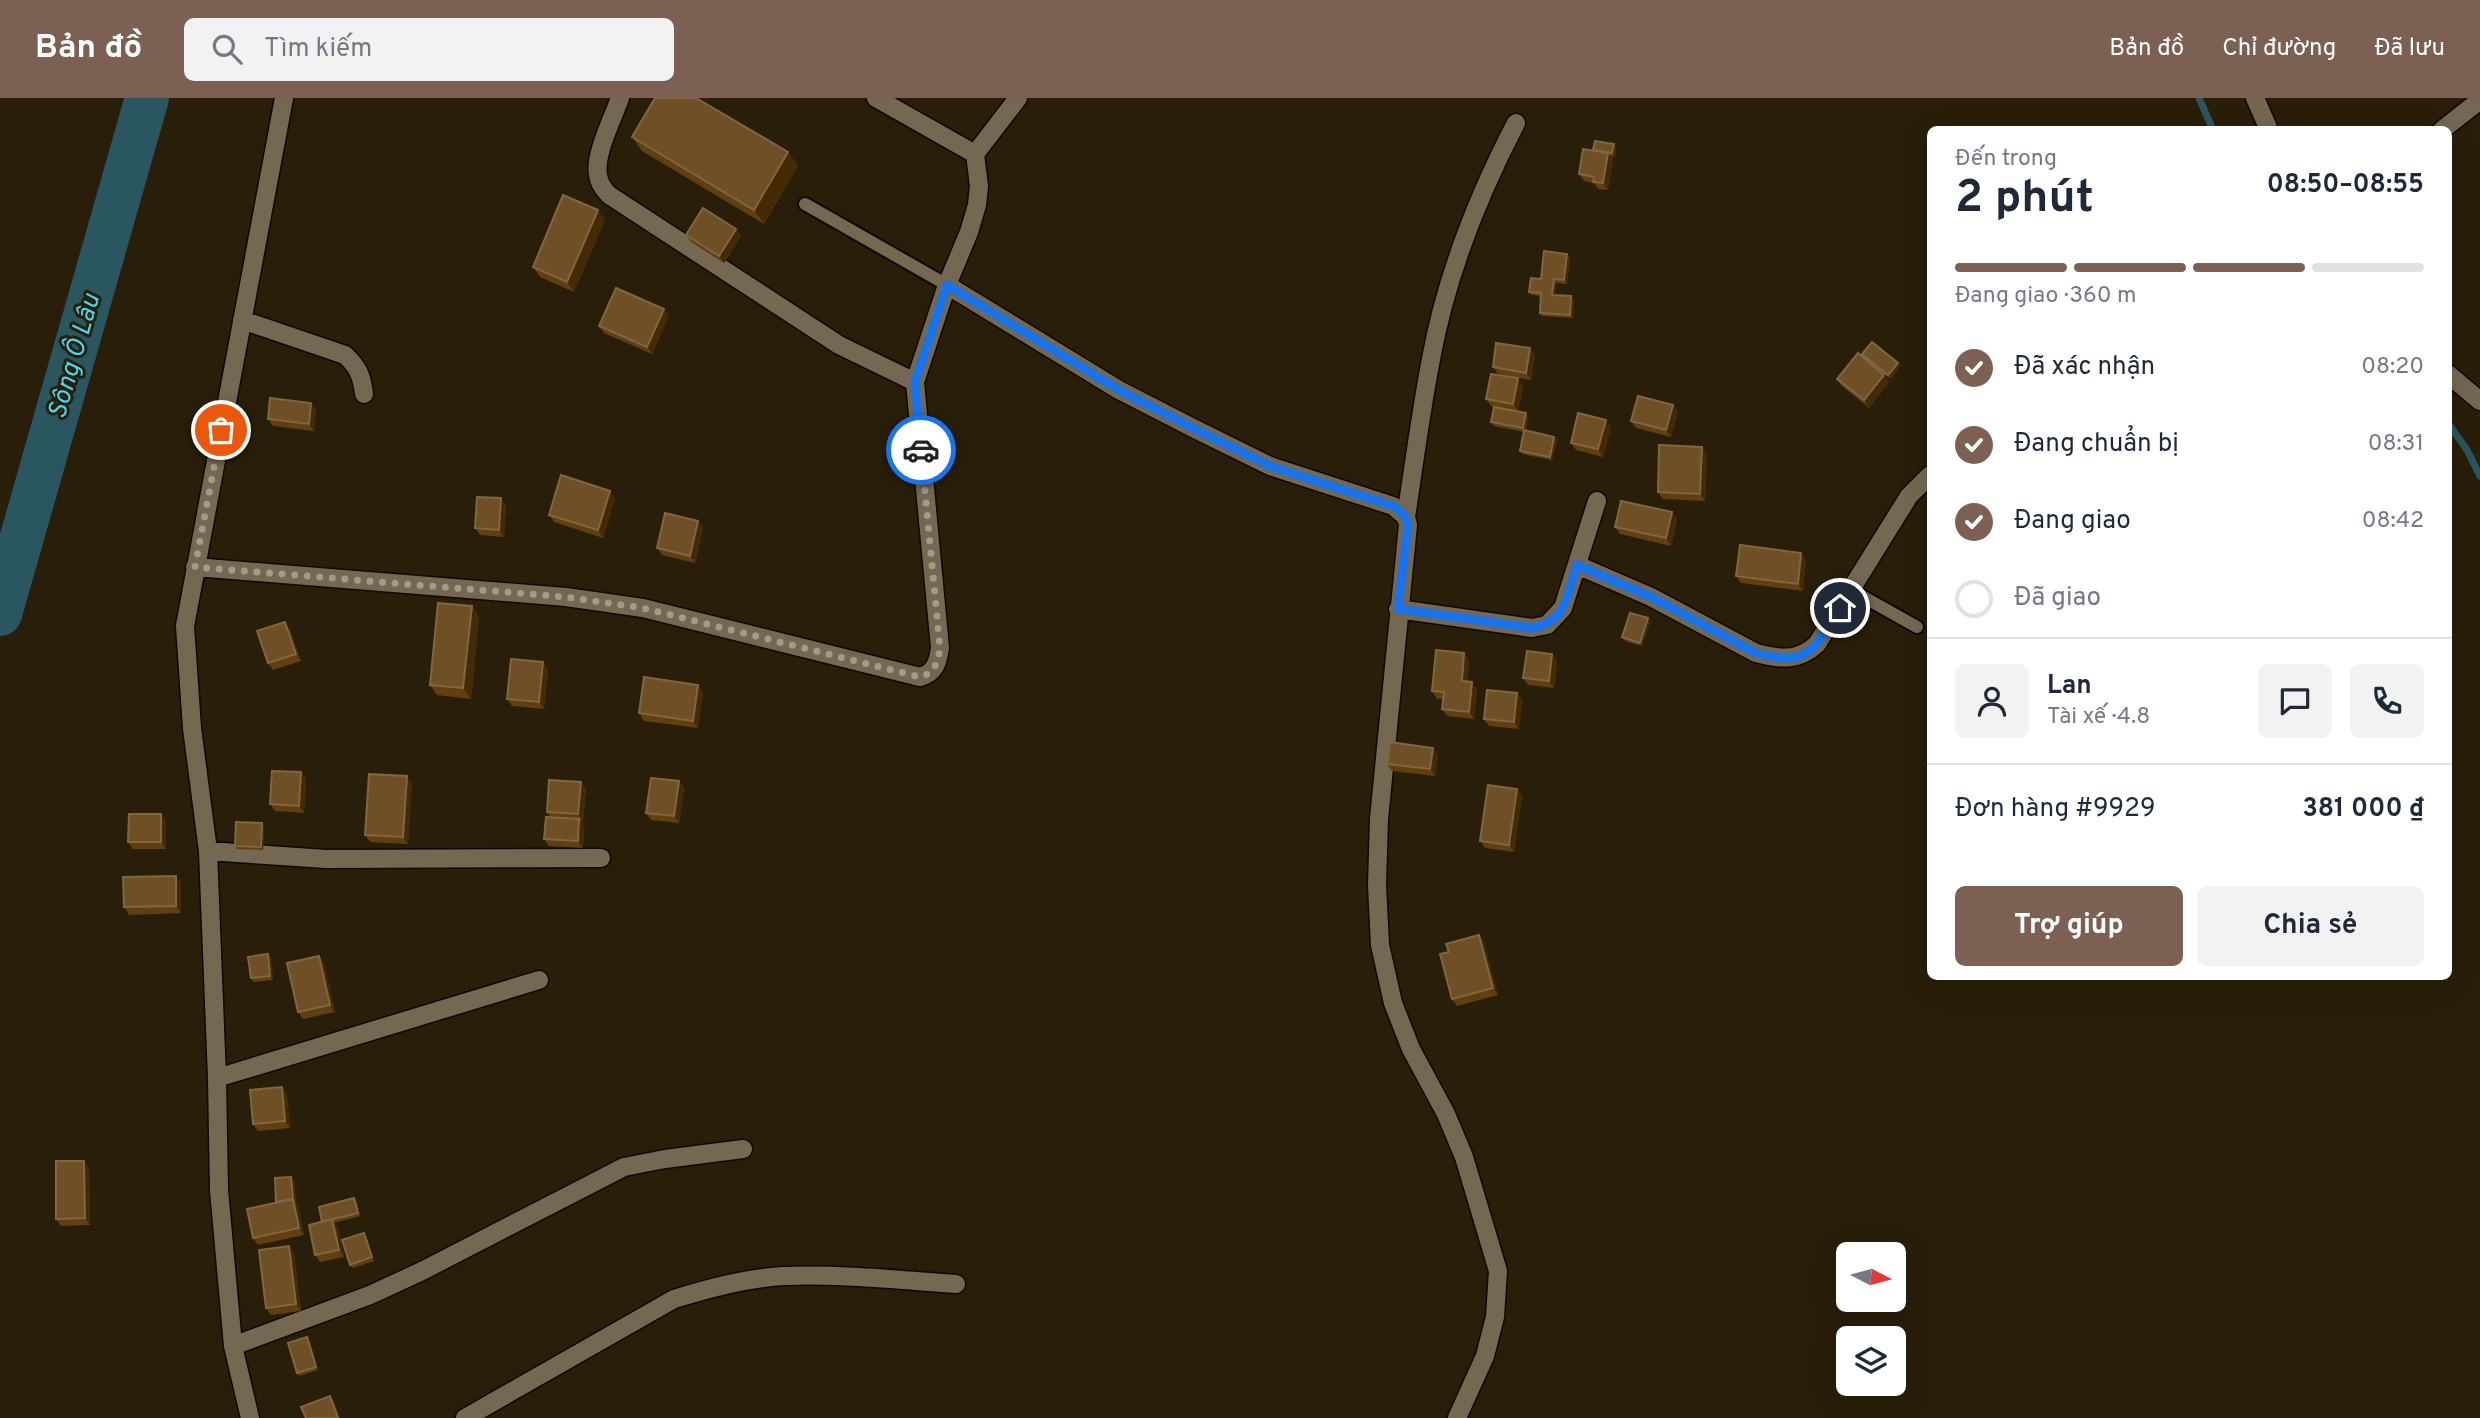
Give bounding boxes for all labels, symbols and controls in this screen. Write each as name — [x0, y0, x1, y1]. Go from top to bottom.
search box — [184, 18, 674, 81]
text: Bản đồ — [35, 28, 142, 70]
icon: search — [208, 30, 246, 68]
text: Tìm kiếm — [264, 33, 372, 66]
text: Bản đồ — [2109, 34, 2184, 64]
text: Chỉ đường — [2222, 34, 2336, 64]
text: Đã lưu — [2374, 34, 2445, 64]
text: Đến trong — [1955, 145, 2057, 174]
text: 08:50–08:55 — [2267, 169, 2424, 202]
text: 2 phút — [1955, 170, 2094, 229]
text: Đang giao · 360 m — [1955, 282, 2136, 311]
water label: Sông Ô Lâu — [40, 289, 109, 423]
icon: check — [1955, 349, 1993, 387]
text: Đã xác nhận — [2014, 351, 2155, 384]
text: 08:20 — [2361, 353, 2424, 382]
pin — [191, 400, 251, 460]
icon: bag — [202, 411, 240, 449]
courier — [886, 415, 956, 485]
icon: check — [1955, 426, 1993, 464]
text: Đang chuẩn bị — [2014, 428, 2179, 461]
text: 08:31 — [2368, 430, 2424, 459]
icon: car — [902, 431, 940, 469]
icon: check — [1955, 503, 1993, 541]
text: Đang giao — [2014, 505, 2131, 538]
text: 08:42 — [2362, 507, 2424, 536]
pin — [1810, 578, 1870, 638]
text: Đã giao — [2014, 582, 2101, 615]
icon: home — [1821, 589, 1859, 627]
button: person — [1955, 664, 2029, 738]
button: chat — [2258, 664, 2332, 738]
button: phone — [2350, 664, 2424, 738]
text: Lan — [2047, 670, 2092, 703]
text: Tài xế · 4.8 — [2047, 703, 2150, 732]
text: Đơn hàng #9929 — [1955, 793, 2155, 826]
text: 381 000 ₫ — [2302, 793, 2424, 826]
button: Trợ giúp — [1955, 886, 2183, 966]
button: Chia sẻ — [2197, 886, 2424, 966]
north arrow — [1836, 1242, 1906, 1312]
map controls — [1836, 1242, 1906, 1396]
button: layers — [1836, 1326, 1906, 1396]

